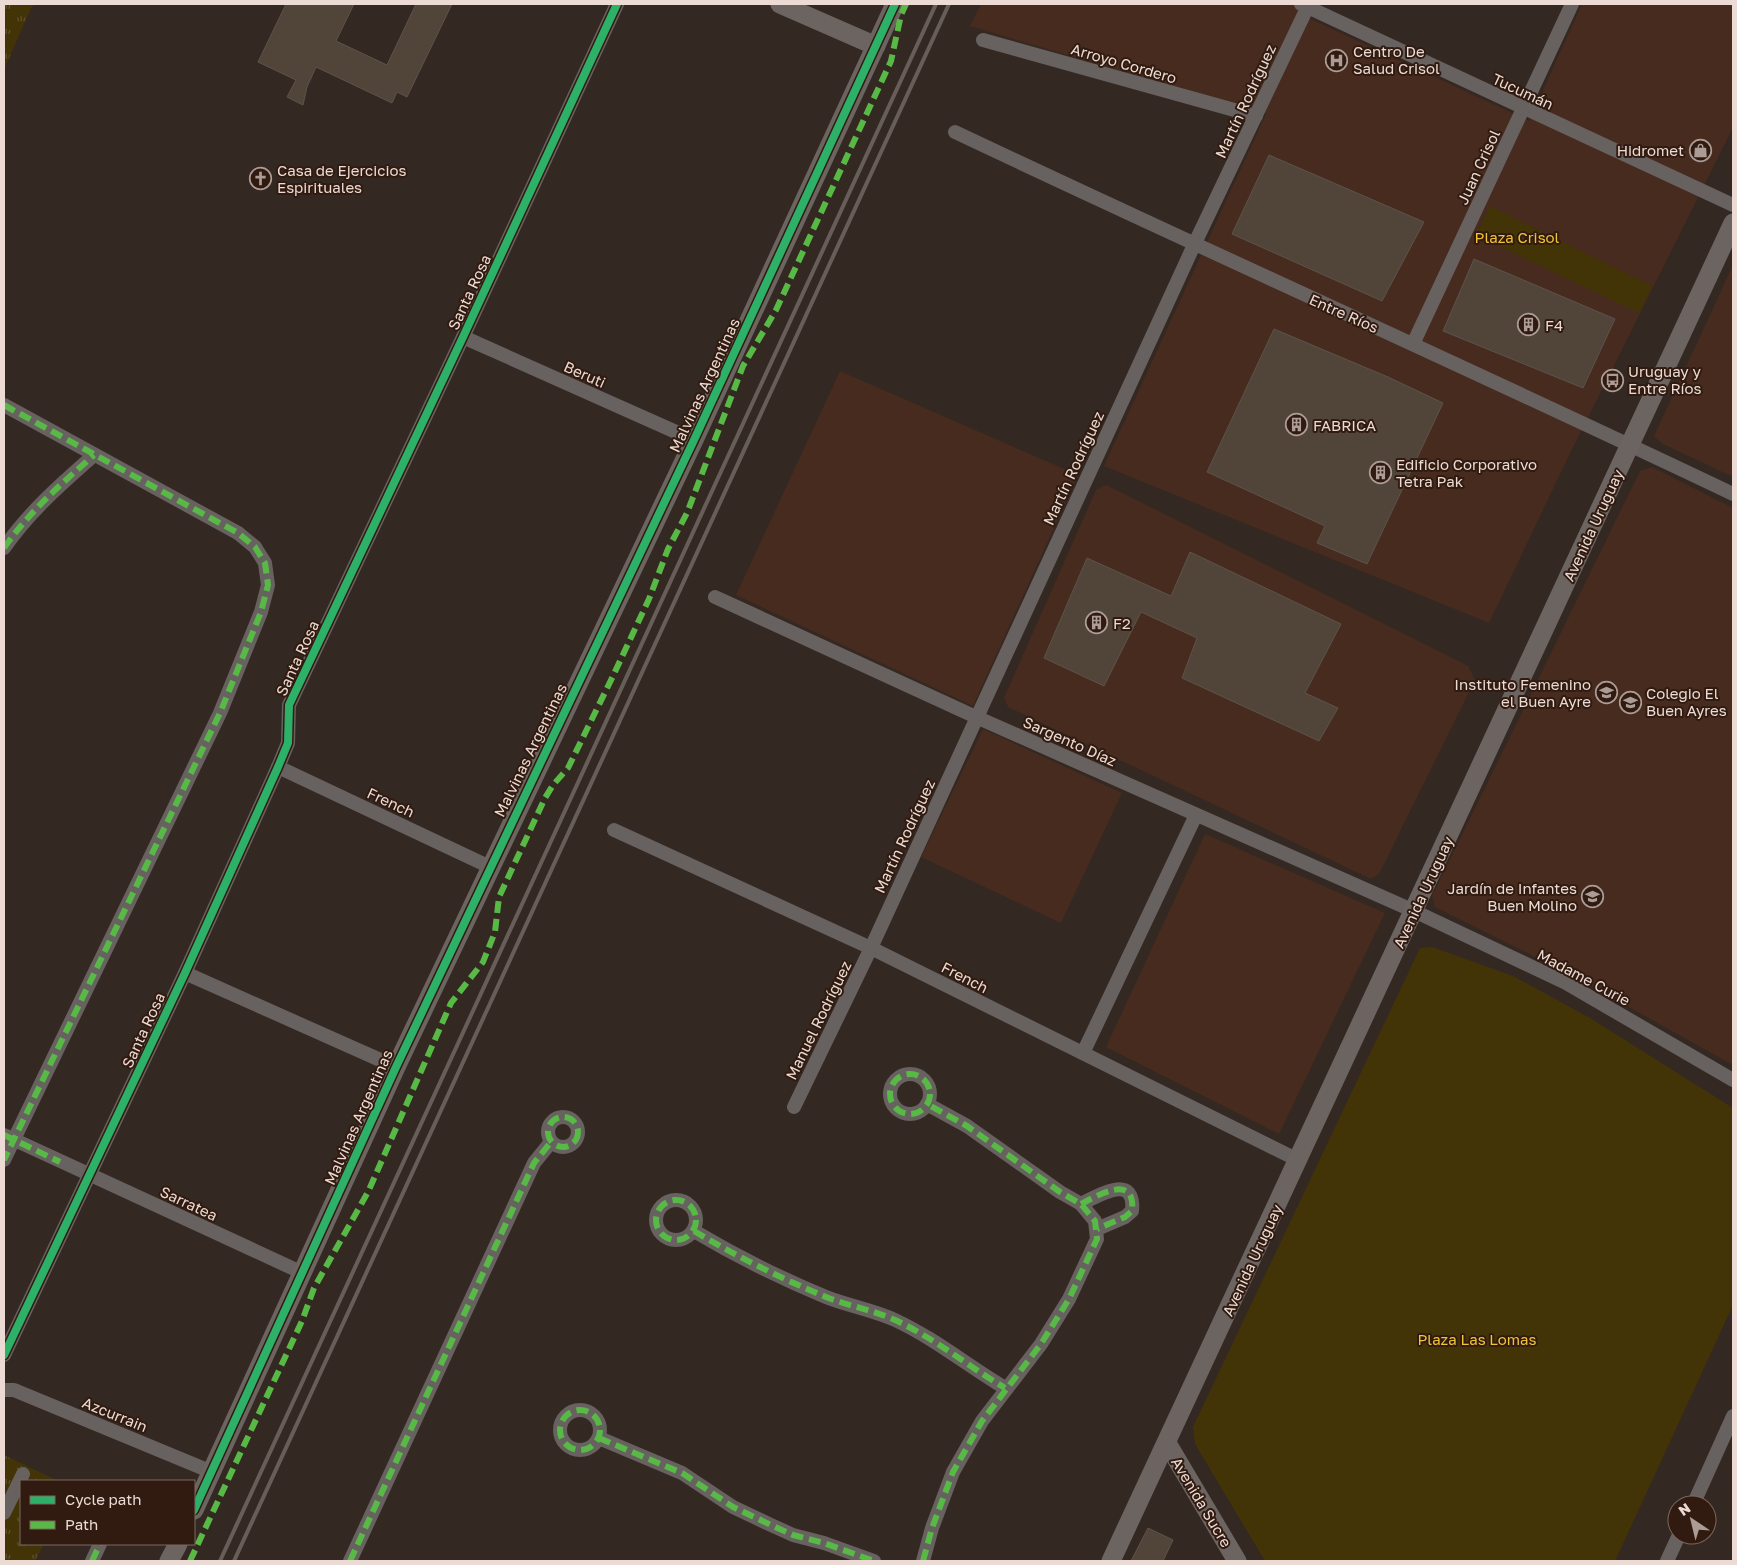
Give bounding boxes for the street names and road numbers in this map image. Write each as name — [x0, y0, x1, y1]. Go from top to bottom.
street label: Arroyo Cordero — [1069, 39, 1179, 87]
street label: Martín Rodríguez — [1211, 41, 1279, 161]
street label: Tucumán — [1490, 69, 1556, 113]
street label: Juan Crisol — [1453, 126, 1503, 207]
street label: Santa Rosa — [444, 252, 494, 332]
street label: Entre Ríos — [1307, 290, 1381, 336]
street label: Malvinas Argentinas — [665, 315, 743, 455]
street label: Beruti — [561, 357, 609, 391]
street label: Martín Rodríguez — [1039, 408, 1107, 528]
street label: Avenida Uruguay — [1559, 466, 1627, 584]
street label: Santa Rosa — [272, 618, 322, 698]
street label: Malvinas Argentinas — [490, 680, 570, 820]
street label: Sargento Díaz — [1021, 712, 1120, 770]
street label: Martín Rodríguez — [870, 776, 938, 896]
street label: French — [365, 783, 417, 821]
street label: Avenida Uruguay — [1389, 833, 1457, 951]
street label: Madame Curie — [1534, 945, 1634, 1009]
street label: Manuel Rodríguez — [781, 957, 855, 1082]
street label: French — [939, 958, 991, 996]
street label: Santa Rosa — [118, 990, 168, 1070]
street label: Malvinas Argentinas — [320, 1047, 396, 1187]
street label: Sarratea — [157, 1182, 221, 1224]
street label: Avenida Uruguay — [1218, 1201, 1286, 1319]
street label: Azcurrain — [80, 1393, 150, 1435]
street label: Avenida Sucre — [1168, 1454, 1236, 1551]

